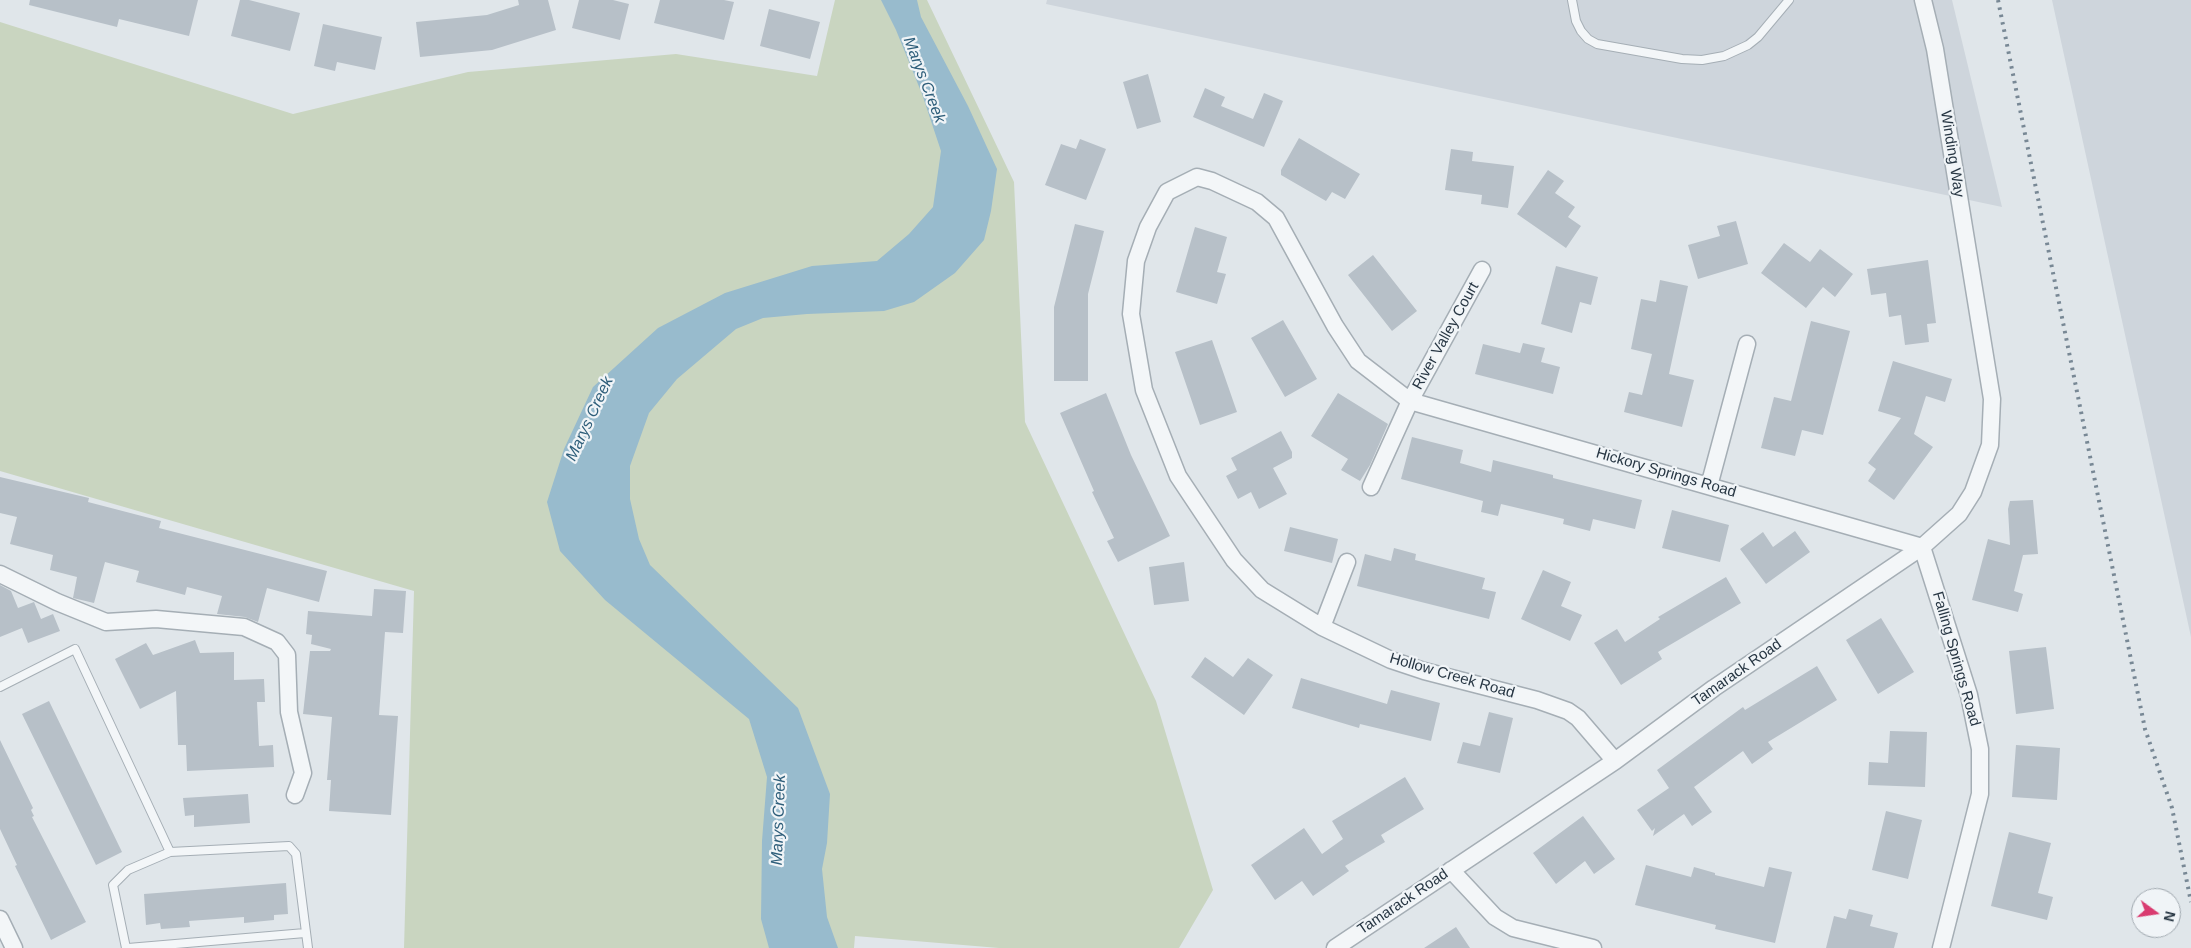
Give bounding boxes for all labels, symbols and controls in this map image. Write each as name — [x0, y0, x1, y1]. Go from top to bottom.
water label: Marys Creek — [899, 34, 949, 126]
street label: Winding Way — [1936, 109, 1968, 199]
street label: River Valley Court — [1409, 279, 1483, 393]
water label: Marys Creek — [562, 374, 618, 464]
street label: Hickory Springs Road — [1594, 444, 1738, 502]
street label: Falling Springs Road — [1928, 590, 1984, 728]
street label: Tamarack Road — [1689, 636, 1785, 710]
street label: Hollow Creek Road — [1387, 650, 1517, 702]
water label: Marys Creek — [768, 774, 790, 866]
street label: Tamarack Road — [1354, 865, 1452, 939]
north arrow — [2131, 888, 2181, 938]
text: N — [2161, 910, 2179, 923]

